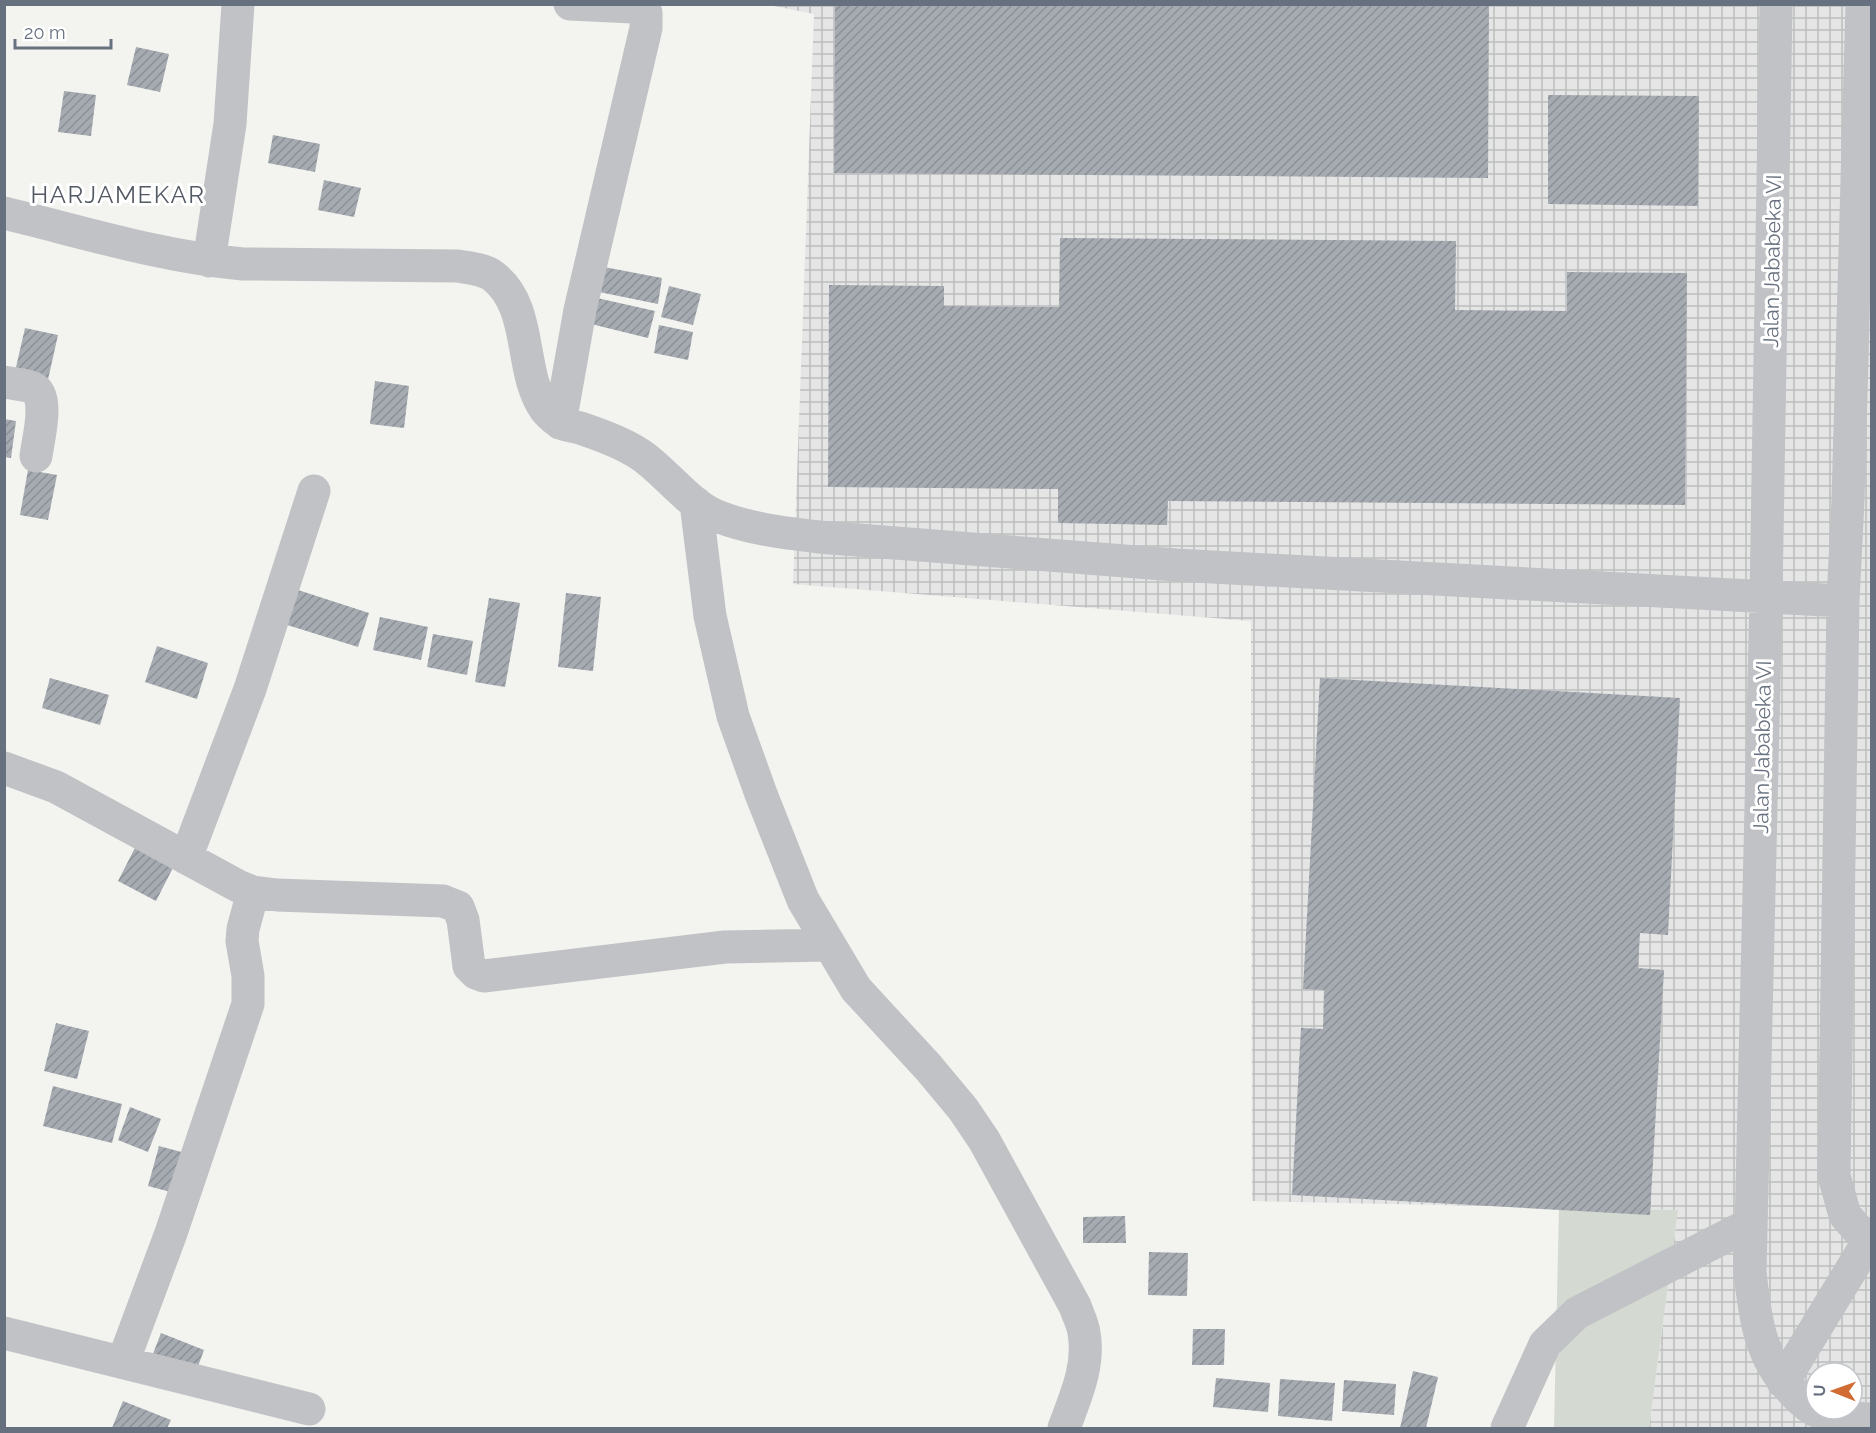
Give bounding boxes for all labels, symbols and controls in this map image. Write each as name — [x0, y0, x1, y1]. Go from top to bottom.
scale bar — [15, 12, 111, 50]
text: 20 m — [24, 22, 66, 43]
street label: Jalan Jababeka VI — [1758, 174, 1786, 348]
district label: HARJAMEKAR — [31, 180, 205, 209]
street label: Jalan Jababeka VI — [1748, 660, 1776, 834]
north arrow — [1804, 1361, 1864, 1421]
text: U — [1810, 1385, 1829, 1397]

